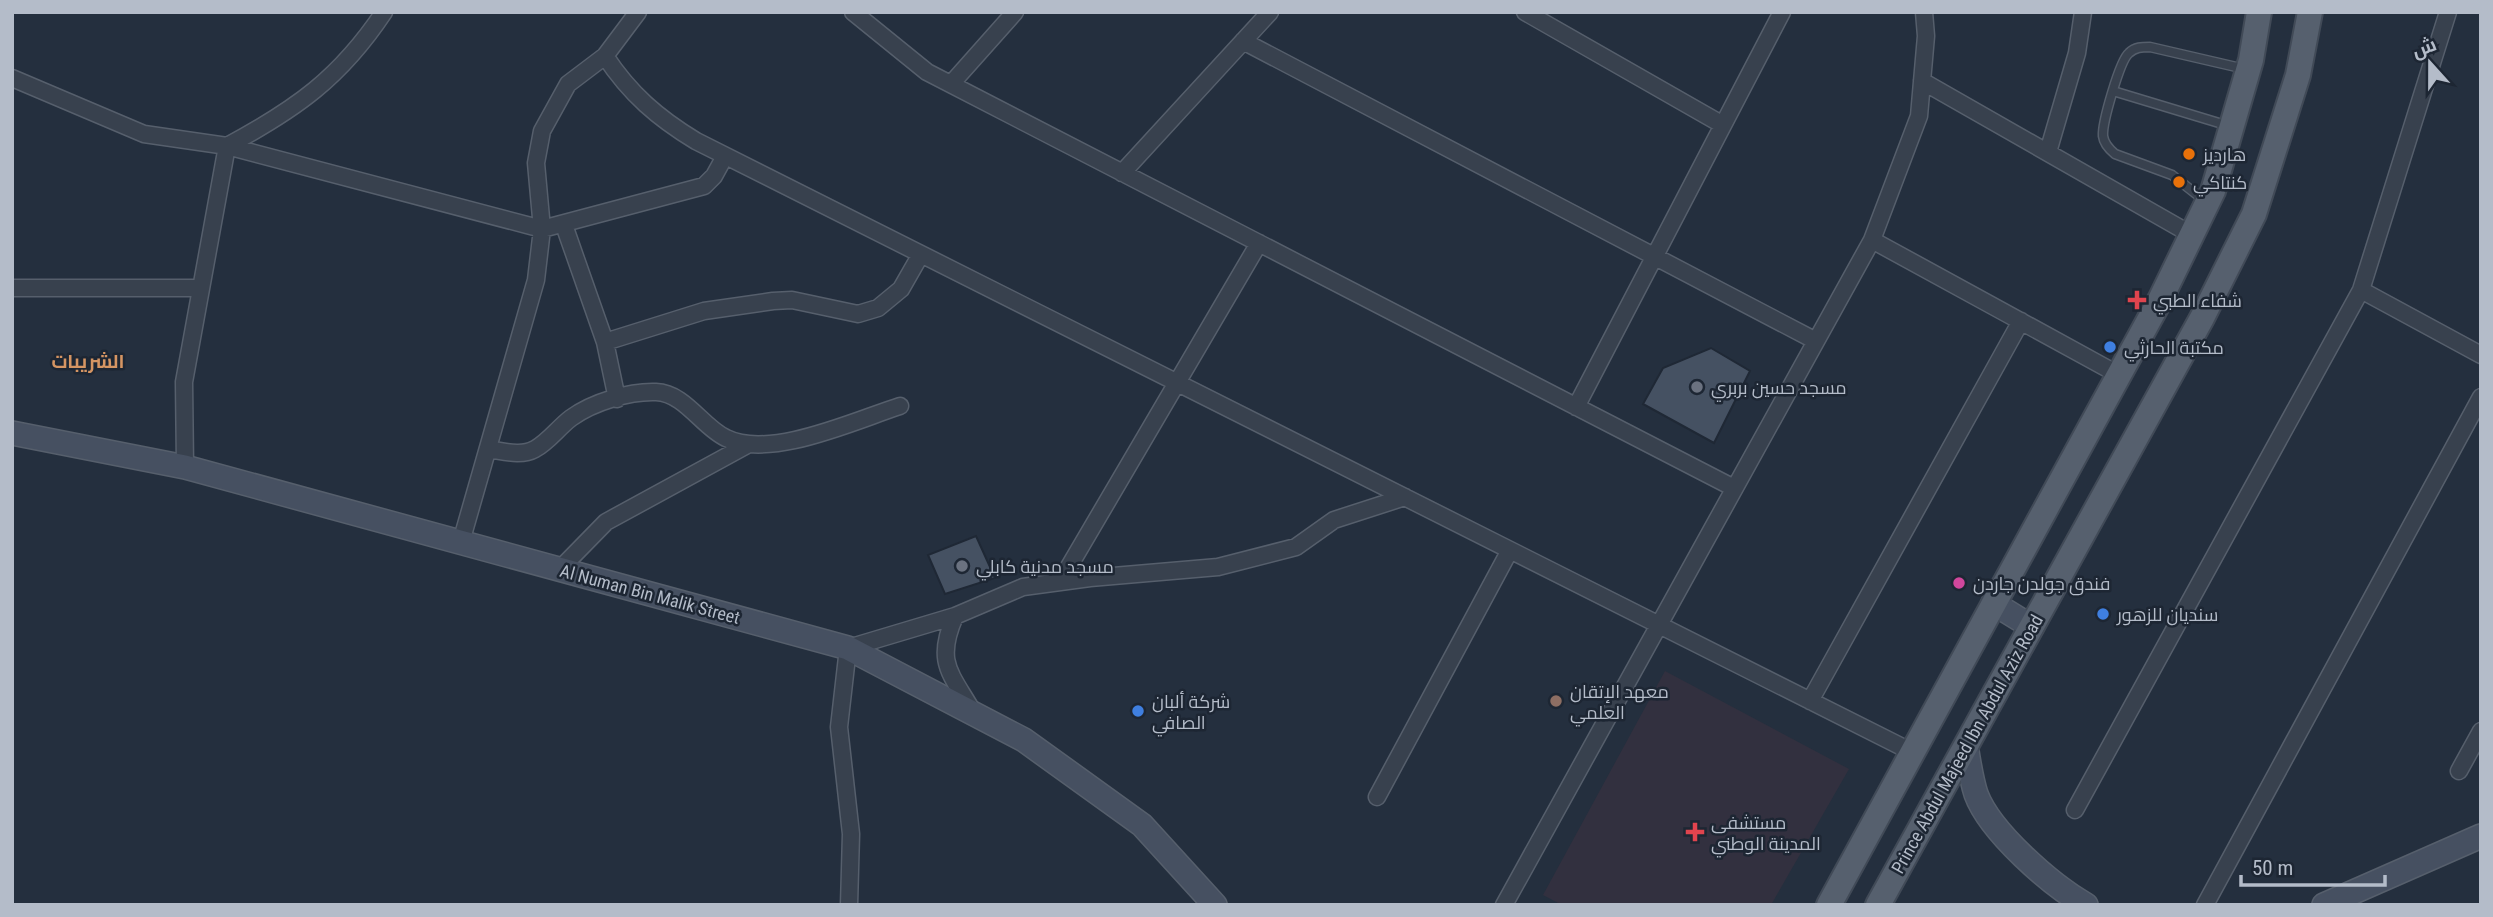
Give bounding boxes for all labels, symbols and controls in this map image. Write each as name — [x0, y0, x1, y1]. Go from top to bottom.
north arrow — [2395, 28, 2465, 98]
text: ش — [2409, 32, 2440, 63]
place label: هارديز — [2202, 144, 2246, 166]
marker: هارديز — [2181, 146, 2197, 162]
place label: كنتاكي — [2193, 172, 2247, 197]
marker: كنتاكي — [2171, 174, 2187, 190]
marker: شفاء الطبي — [2127, 290, 2147, 310]
place label: شفاء الطبي — [2153, 290, 2242, 315]
place label: مكتبة الحارثي — [2124, 337, 2224, 362]
marker: مكتبة الحارثي — [2102, 339, 2118, 355]
district label: الشريبات — [51, 350, 125, 373]
place label: مسجد حسين بربري — [1711, 377, 1847, 402]
marker: مسجد حسين بربري — [1689, 379, 1705, 395]
place label: مسجد مدنية كابلي — [976, 556, 1114, 581]
marker: مسجد مدنية كابلي — [954, 558, 970, 574]
street label: Al Numan Bin Malik Street — [558, 560, 742, 628]
place label: فندق جولدن جاردن — [1973, 573, 2110, 596]
marker: فندق جولدن جاردن — [1951, 575, 1967, 591]
place label: سنديان للزهور — [2116, 604, 2218, 626]
marker: سنديان للزهور — [2095, 606, 2111, 622]
street label: Prince Abdul Majeed Ibn Abdul Aziz Road — [1887, 611, 2047, 877]
place label: معهد الإتقان العلمي — [1570, 681, 1669, 727]
place label: شركة ألبان الصافي — [1152, 691, 1230, 737]
marker: معهد الإتقان العلمي — [1548, 693, 1564, 709]
marker: شركة ألبان الصافي — [1130, 703, 1146, 719]
place label: مستشفى المدينة الوطني — [1711, 812, 1821, 858]
marker: مستشفى المدينة الوطني — [1685, 822, 1705, 842]
scale bar — [2241, 844, 2384, 888]
text: 50 m — [2252, 856, 2293, 880]

